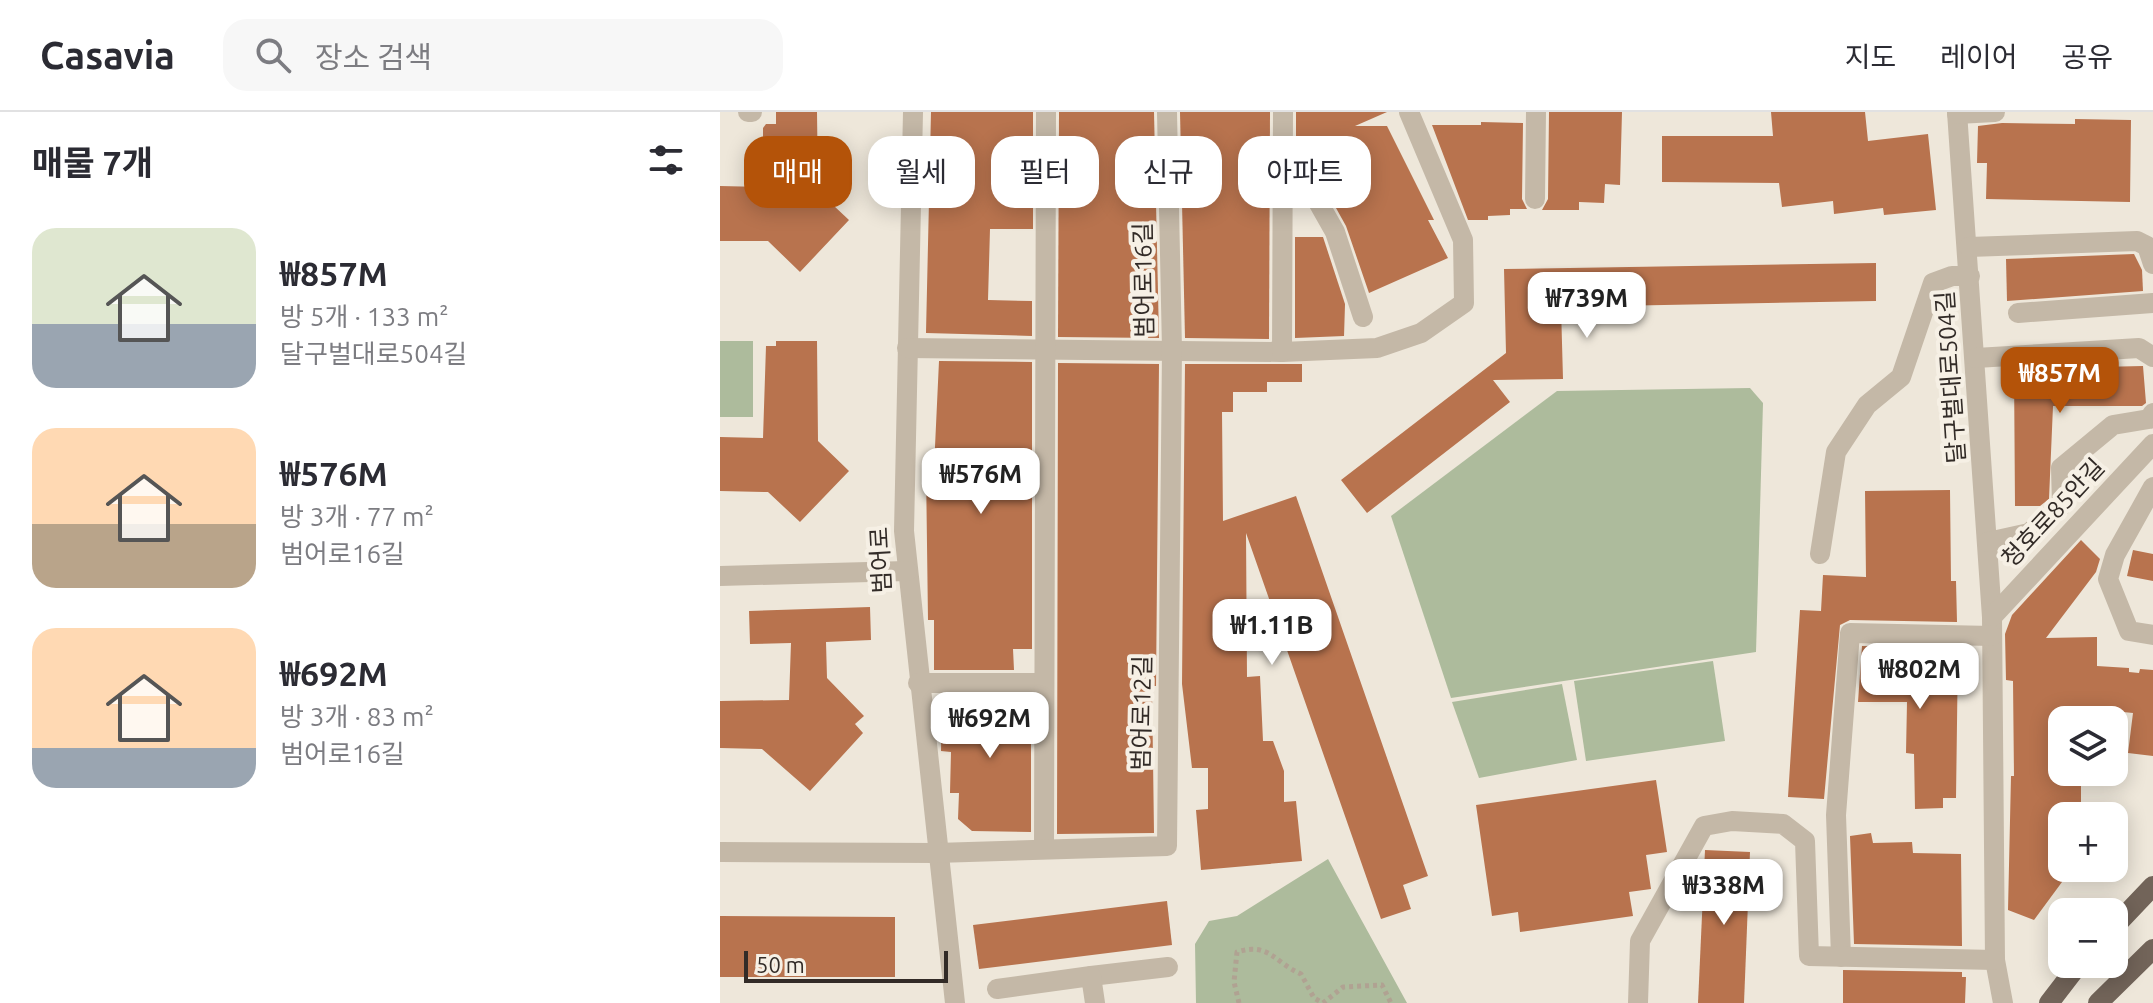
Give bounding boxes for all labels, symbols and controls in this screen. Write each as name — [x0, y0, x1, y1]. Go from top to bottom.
search box — [223, 19, 783, 91]
icon: search — [251, 33, 295, 77]
text: Casavia — [40, 34, 175, 76]
text: 장소 검색 — [315, 40, 432, 74]
text: 지도 — [1845, 41, 1896, 72]
text: 레이어 — [1940, 41, 2017, 72]
text: 공유 — [2061, 41, 2113, 72]
chip: 매매 — [744, 136, 852, 208]
chip: 월세 — [868, 136, 975, 208]
chip: 필터 — [991, 136, 1099, 208]
chip: 신규 — [1115, 136, 1222, 208]
chip: 아파트 — [1238, 136, 1371, 208]
icon: filters — [644, 138, 688, 182]
text: 매물 7개 — [32, 143, 153, 181]
street label: 범어로16길 — [1129, 222, 1158, 338]
text: ₩857M — [280, 254, 388, 292]
icon: home — [96, 260, 192, 356]
pin: ₩739M — [1531, 272, 1643, 340]
text: ₩739M — [1546, 283, 1628, 312]
street label: 달구벌대로504길 — [1931, 290, 1970, 464]
text: 방 5개 · 133 m² — [280, 302, 448, 331]
text: 달구벌대로504길 — [280, 339, 468, 368]
pin: ₩857M — [2004, 347, 2116, 415]
text: ₩857M — [2019, 358, 2101, 387]
pin: ₩576M — [925, 448, 1037, 516]
street label: 청호로85안길 — [1996, 453, 2109, 572]
text: ₩576M — [280, 454, 388, 492]
text: ₩576M — [940, 459, 1022, 488]
icon: home — [96, 460, 192, 556]
text: 방 3개 · 77 m² — [280, 502, 434, 531]
street label: 범어로 — [865, 526, 896, 594]
text: 범어로16길 — [280, 539, 405, 568]
pin: ₩1.11B — [1207, 599, 1337, 667]
text: ₩1.11B — [1231, 610, 1313, 639]
pin: ₩802M — [1864, 643, 1976, 711]
text: ₩692M — [280, 654, 388, 692]
text: ₩802M — [1879, 654, 1961, 683]
street label: 범어로12길 — [1127, 655, 1156, 771]
icon: home — [96, 660, 192, 756]
pin: ₩692M — [934, 692, 1046, 760]
text: 방 3개 · 83 m² — [280, 702, 434, 731]
text: ₩692M — [949, 703, 1031, 732]
map controls — [2048, 706, 2128, 978]
button: layers — [2048, 706, 2128, 786]
text: 범어로16길 — [280, 739, 405, 768]
button: + — [2048, 802, 2128, 882]
pin: ₩338M — [1668, 859, 1780, 927]
text: ₩338M — [1683, 870, 1765, 899]
button: − — [2048, 898, 2128, 978]
scale bar — [744, 947, 948, 983]
text: 50 m — [756, 952, 805, 977]

